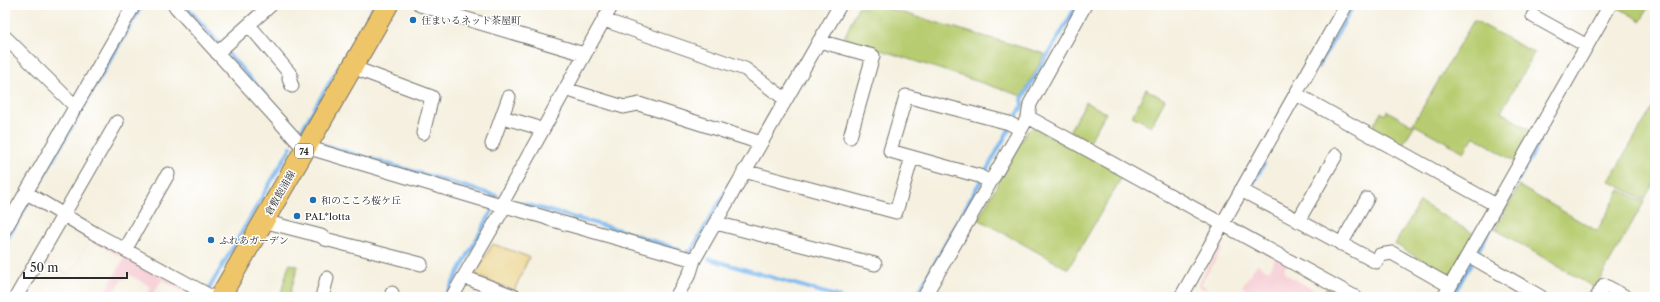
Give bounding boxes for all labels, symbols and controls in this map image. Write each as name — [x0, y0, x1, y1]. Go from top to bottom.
place label: 住まいるネット茶屋町 — [421, 14, 521, 27]
marker: 住まいるネット茶屋町 — [408, 15, 418, 25]
road number: 74 — [295, 144, 313, 158]
street label: 倉敷飽浦線 — [262, 168, 298, 218]
place label: 和のこころ桜ケ丘 — [321, 194, 401, 207]
marker: 和のこころ桜ケ丘 — [308, 195, 318, 205]
place label: PAL*lotta — [305, 210, 351, 223]
marker: PAL*lotta — [292, 211, 302, 221]
place label: ふれあガーデン — [219, 234, 289, 247]
marker: ふれあガーデン — [206, 235, 216, 245]
scale bar — [24, 254, 127, 280]
text: 50 m — [30, 260, 59, 275]

